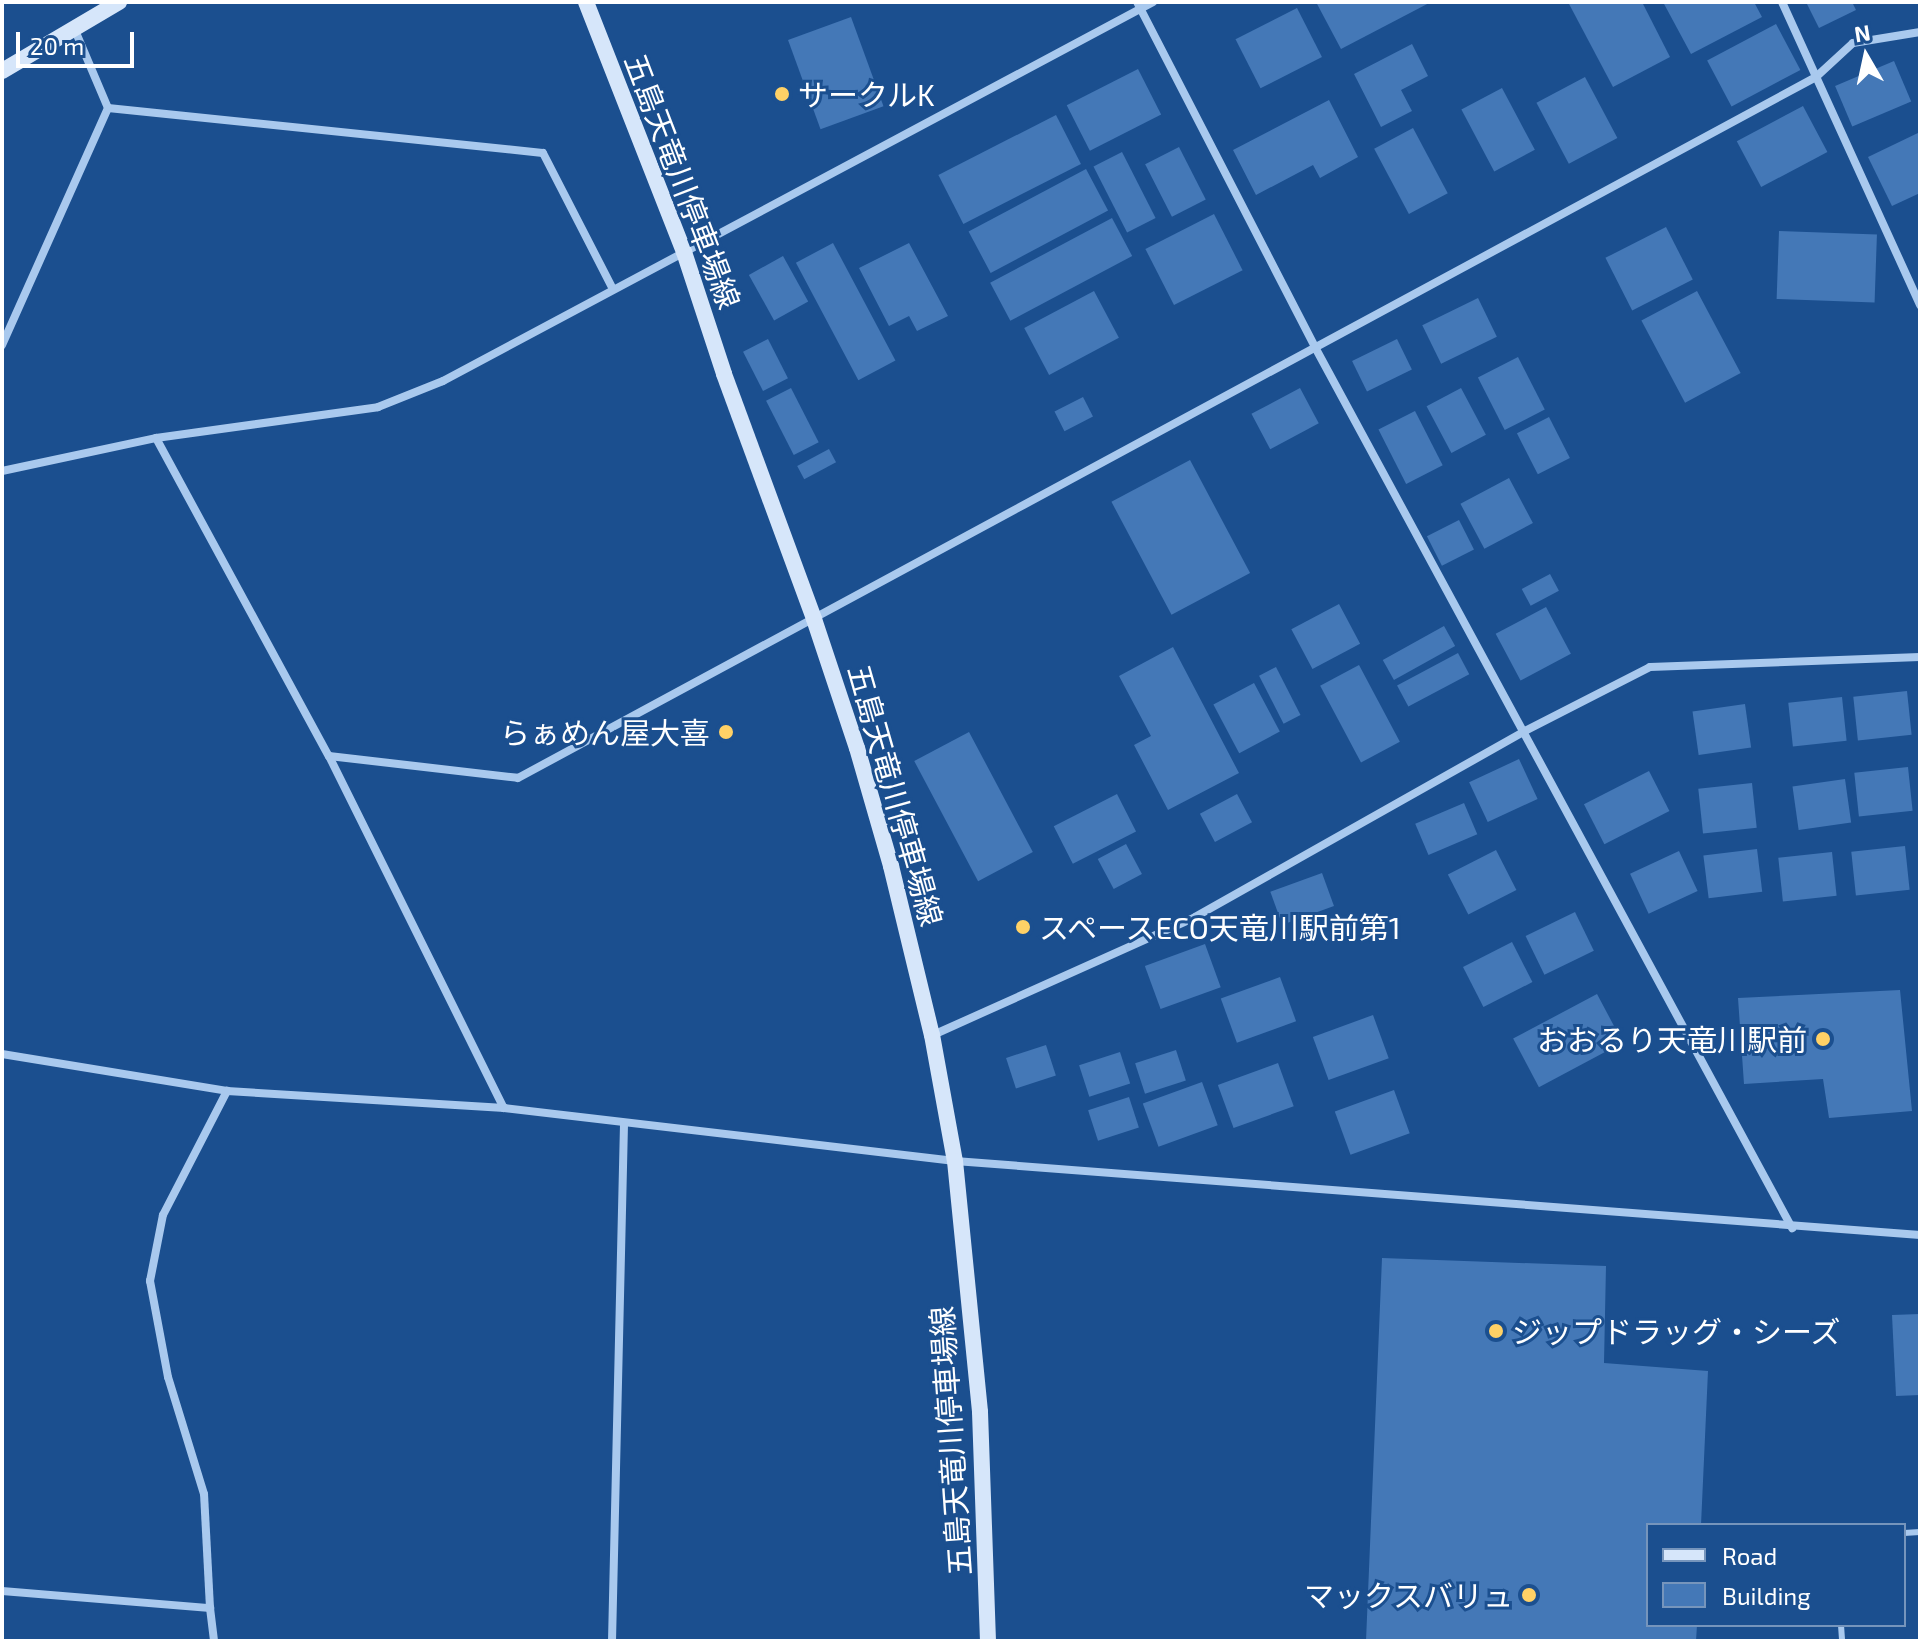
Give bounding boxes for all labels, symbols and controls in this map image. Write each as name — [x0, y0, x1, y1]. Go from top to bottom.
scale bar — [20, 16, 138, 66]
north arrow — [1826, 16, 1906, 96]
text: N — [1852, 18, 1872, 46]
text: 20 m — [30, 31, 84, 60]
street label: 五島天竜川停車場線 — [618, 49, 748, 313]
place label: サークルK — [798, 76, 936, 112]
marker: サークルK — [773, 85, 791, 103]
street label: 五島天竜川停車場線 — [841, 660, 951, 930]
place label: らぁめん屋大喜 — [500, 714, 710, 750]
marker: らぁめん屋大喜 — [717, 723, 735, 741]
place label: スペースECO天竜川駅前第1 — [1039, 909, 1404, 945]
marker: スペースECO天竜川駅前第1 — [1014, 918, 1032, 936]
place label: おおるり天竜川駅前 — [1537, 1021, 1807, 1057]
marker: おおるり天竜川駅前 — [1814, 1030, 1832, 1048]
street label: 五島天竜川停車場線 — [923, 1305, 977, 1577]
place label: ジップドラッグ・シーズ — [1512, 1313, 1842, 1349]
marker: ジップドラッグ・シーズ — [1487, 1322, 1505, 1340]
legend — [1646, 1523, 1906, 1627]
text: Road — [1722, 1541, 1777, 1570]
place label: マックスバリュ — [1303, 1577, 1513, 1613]
text: Building — [1722, 1581, 1811, 1610]
marker: マックスバリュ — [1520, 1586, 1538, 1604]

